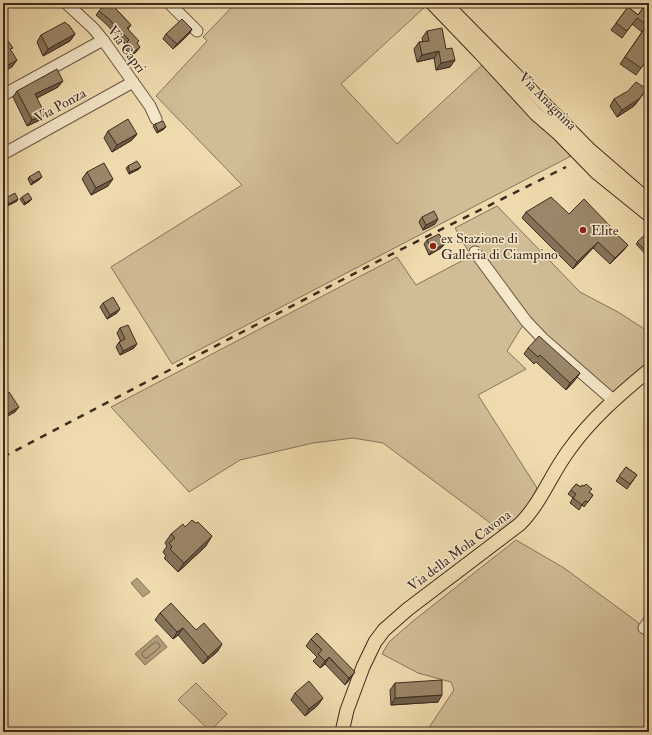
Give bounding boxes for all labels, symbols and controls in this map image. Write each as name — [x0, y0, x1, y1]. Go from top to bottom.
street label: Via Capri — [103, 22, 150, 77]
street label: Via Anagnina — [515, 69, 580, 134]
street label: Via Ponza — [31, 84, 89, 127]
place label: Elite — [591, 222, 619, 239]
marker: Elite — [578, 225, 588, 235]
place label: ex Stazione di Galleria di Ciampino — [441, 230, 558, 264]
marker: ex Stazione di Galleria di Ciampino — [428, 241, 438, 251]
street label: Via della Mola Cavona — [404, 506, 514, 595]

